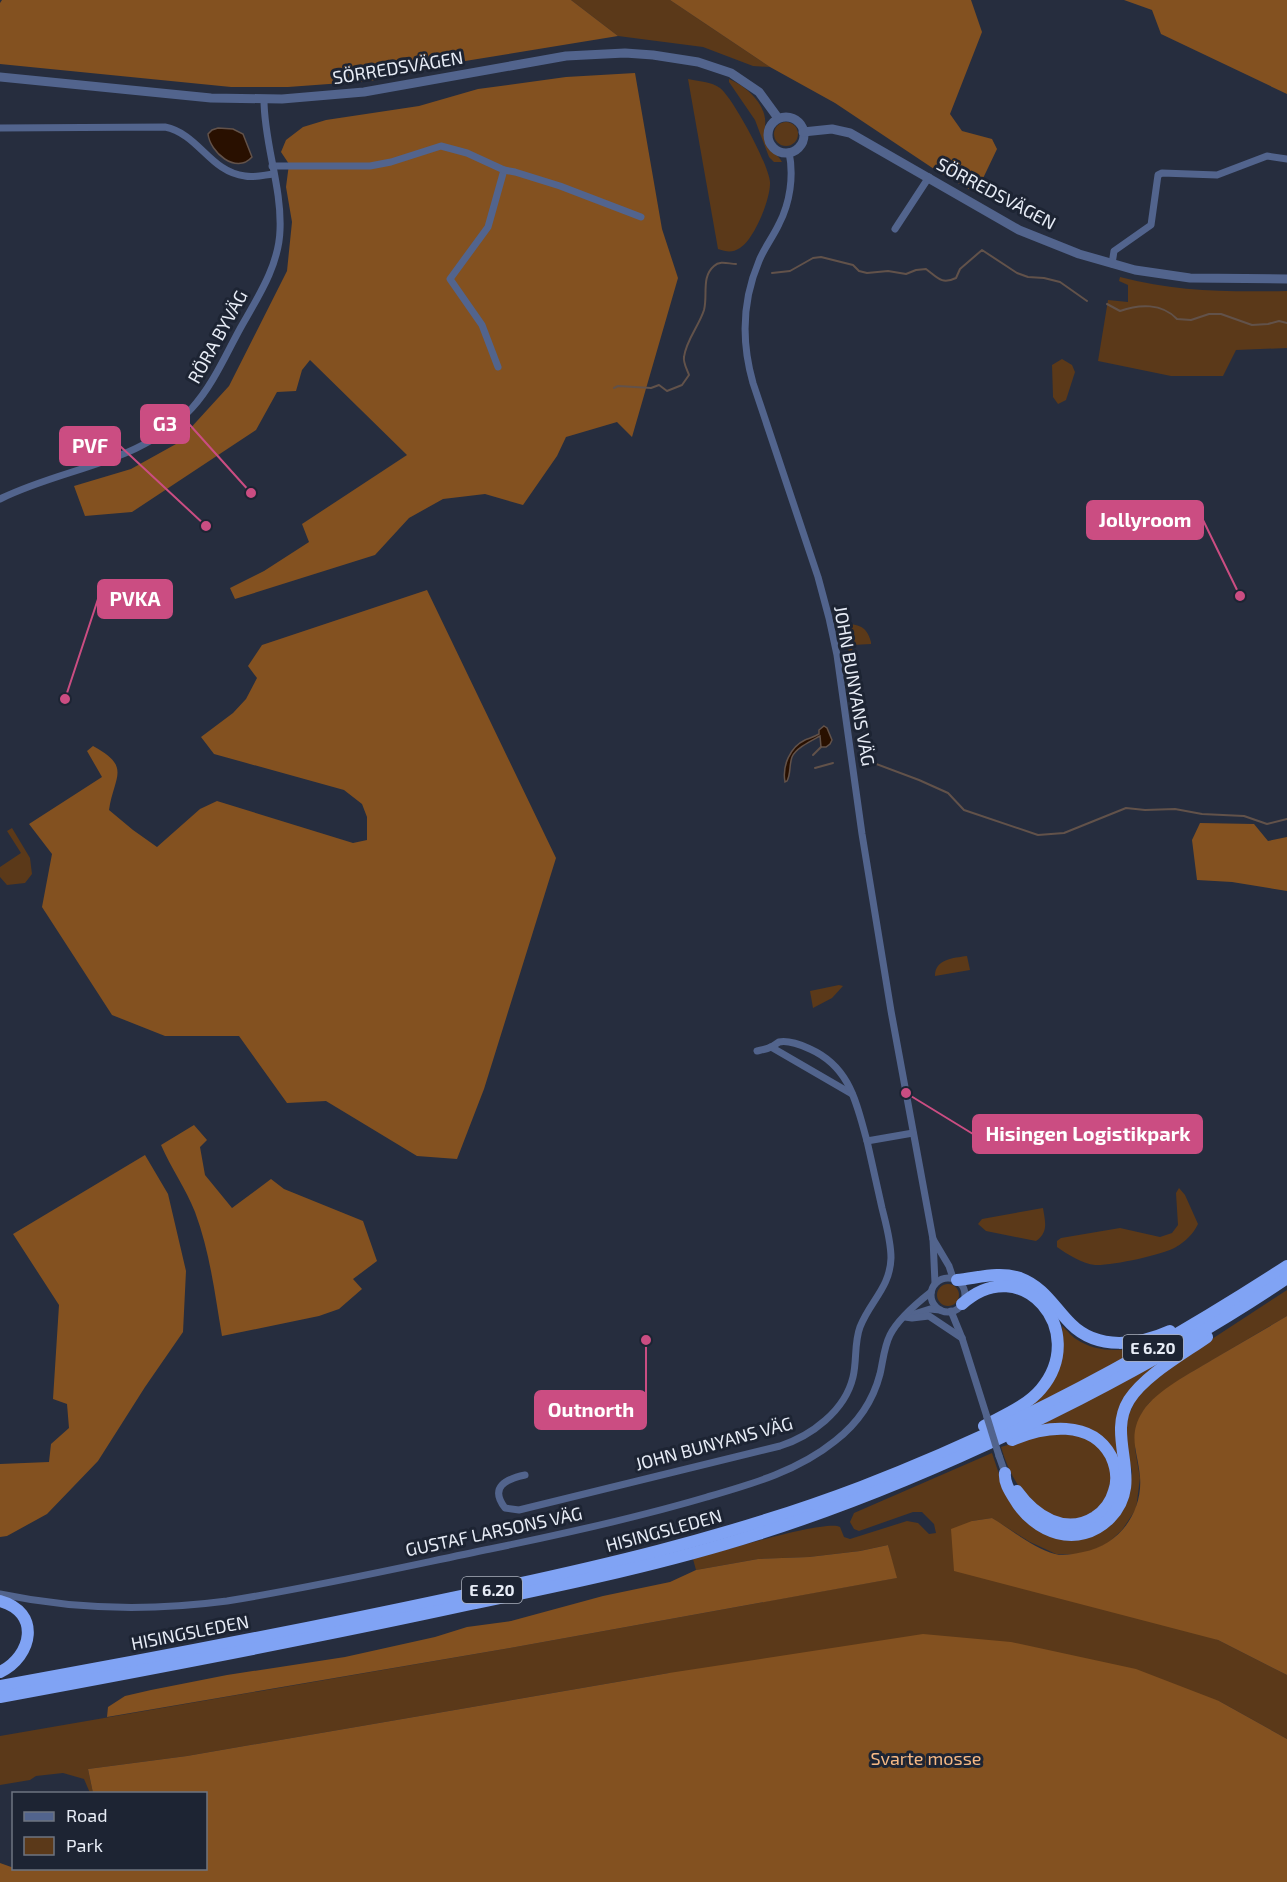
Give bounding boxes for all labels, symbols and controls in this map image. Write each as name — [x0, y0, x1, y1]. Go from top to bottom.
street label: SÖRREDSVÄGEN — [331, 46, 465, 88]
street label: SÖRREDSVÄGEN — [933, 152, 1060, 234]
street label: RÖRA BYVÄG — [183, 286, 252, 387]
callout: G3 — [141, 405, 189, 443]
text: G3 — [153, 411, 177, 435]
callout: PVF — [60, 427, 120, 465]
text: PVF — [72, 433, 108, 457]
callout: Jollyroom — [1087, 501, 1203, 539]
text: Jollyroom — [1099, 507, 1191, 532]
callout: PVKA — [98, 580, 172, 618]
text: PVKA — [110, 586, 161, 610]
street label: JOHN BUNYANS VÄG — [830, 604, 880, 768]
callout: Hisingen Logistikpark — [973, 1115, 1202, 1153]
text: Hisingen Logistikpark — [986, 1121, 1191, 1145]
road number: E 6.20 — [1123, 1335, 1183, 1361]
callout: Outnorth — [535, 1391, 646, 1429]
text: Outnorth — [548, 1397, 634, 1421]
street label: JOHN BUNYANS VÄG — [632, 1411, 795, 1475]
street label: GUSTAF LARSONS VÄG — [403, 1502, 584, 1561]
street label: HISINGSLEDEN — [603, 1504, 724, 1556]
road number: E 6.20 — [462, 1577, 522, 1603]
street label: HISINGSLEDEN — [129, 1610, 251, 1654]
park label: Svarte mosse — [870, 1747, 982, 1769]
legend — [12, 1792, 207, 1870]
text: Road — [66, 1804, 107, 1826]
text: Park — [66, 1834, 103, 1856]

